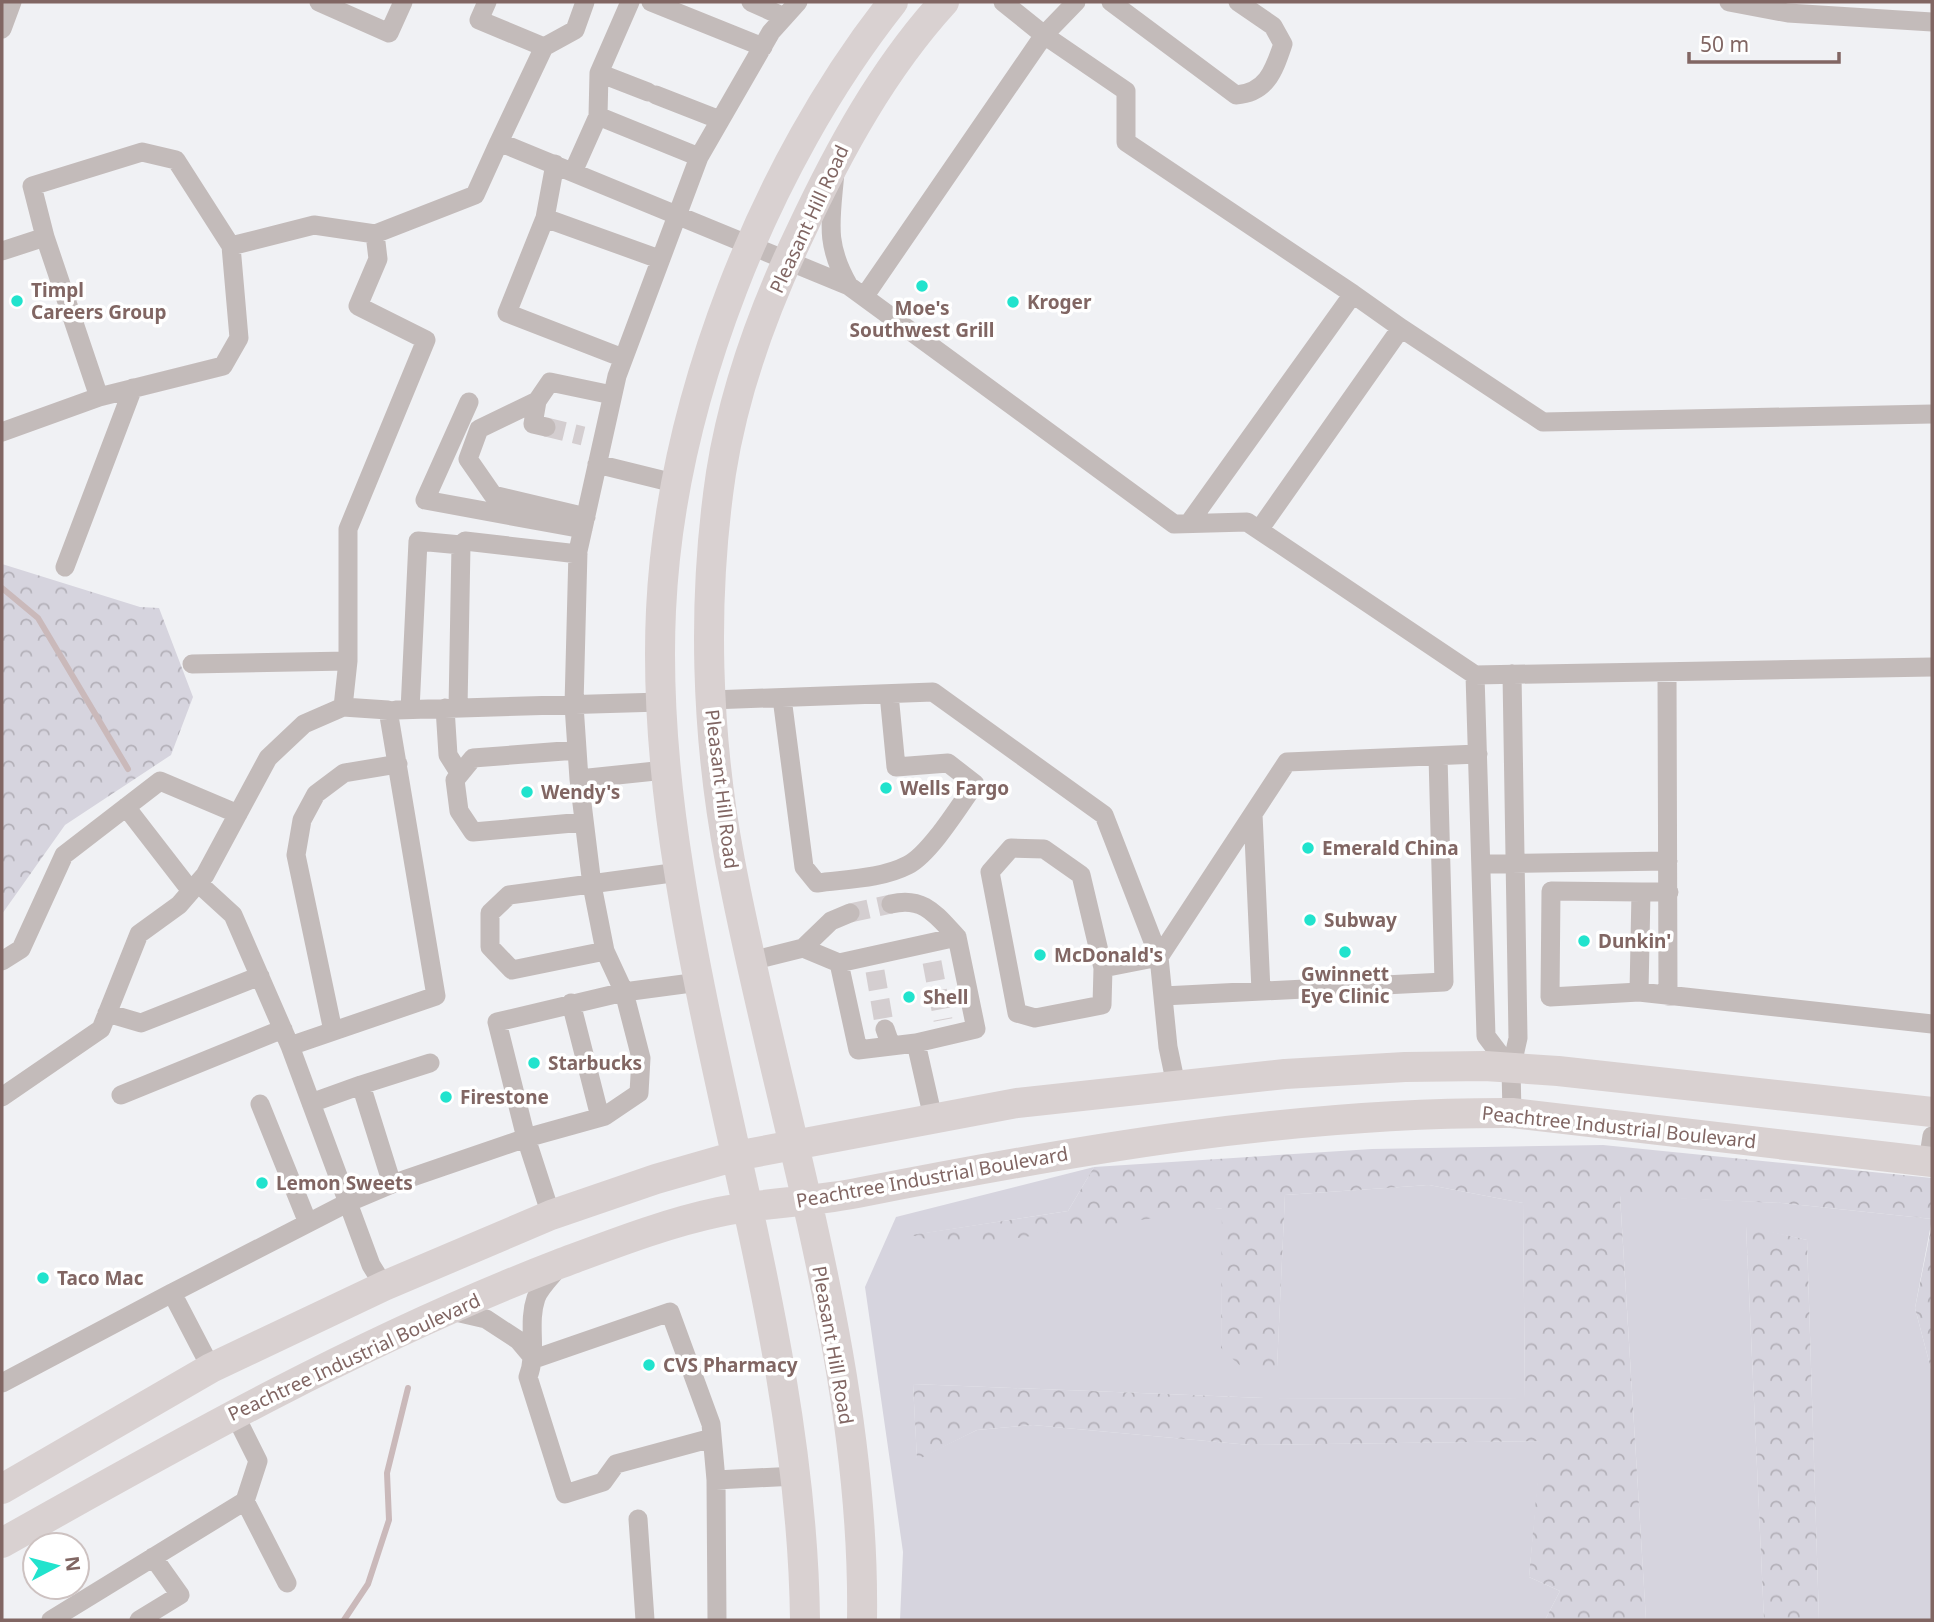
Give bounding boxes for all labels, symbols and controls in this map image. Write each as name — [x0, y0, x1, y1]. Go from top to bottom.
scale bar — [1689, 21, 1840, 65]
text: 50 m — [1700, 30, 1749, 58]
street label: Pleasant Hill Road — [763, 141, 855, 297]
place label: Timpl Careers Group — [31, 277, 166, 325]
marker: Moe's Southwest Grill — [914, 278, 930, 294]
place label: Kroger — [1027, 289, 1092, 315]
marker: Timpl Careers Group — [9, 293, 25, 309]
marker: Kroger — [1005, 294, 1021, 310]
place label: Moe's Southwest Grill — [850, 295, 994, 343]
street label: Pleasant Hill Road — [699, 708, 745, 870]
place label: Wells Fargo — [900, 775, 1009, 801]
place label: Wendy's — [541, 779, 620, 805]
marker: Wells Fargo — [878, 780, 894, 796]
marker: Wendy's — [519, 784, 535, 800]
place label: Emerald China — [1322, 835, 1459, 861]
marker: Emerald China — [1300, 840, 1316, 856]
place label: Subway — [1324, 907, 1397, 933]
marker: Subway — [1302, 912, 1318, 928]
place label: Dunkin' — [1598, 928, 1671, 954]
marker: Dunkin' — [1576, 933, 1592, 949]
place label: McDonald's — [1054, 942, 1163, 968]
marker: Gwinnett Eye Clinic — [1337, 944, 1353, 960]
marker: McDonald's — [1032, 947, 1048, 963]
place label: Gwinnett Eye Clinic — [1300, 961, 1390, 1009]
place label: Shell — [923, 984, 969, 1010]
marker: Shell — [901, 989, 917, 1005]
place label: Starbucks — [548, 1050, 642, 1076]
marker: Starbucks — [526, 1055, 542, 1071]
place label: Firestone — [460, 1084, 549, 1110]
marker: Firestone — [438, 1089, 454, 1105]
street label: Peachtree Industrial Boulevard — [1481, 1100, 1757, 1154]
street label: Peachtree Industrial Boulevard — [794, 1140, 1070, 1214]
place label: Lemon Sweets — [276, 1170, 413, 1196]
marker: Lemon Sweets — [254, 1175, 270, 1191]
street label: Pleasant Hill Road — [806, 1264, 860, 1426]
place label: Taco Mac — [57, 1265, 144, 1291]
marker: Taco Mac — [35, 1270, 51, 1286]
street label: Peachtree Industrial Boulevard — [224, 1287, 484, 1427]
place label: CVS Pharmacy — [663, 1352, 798, 1378]
marker: CVS Pharmacy — [641, 1357, 657, 1373]
north arrow — [21, 1531, 91, 1601]
text: N — [59, 1555, 87, 1573]

